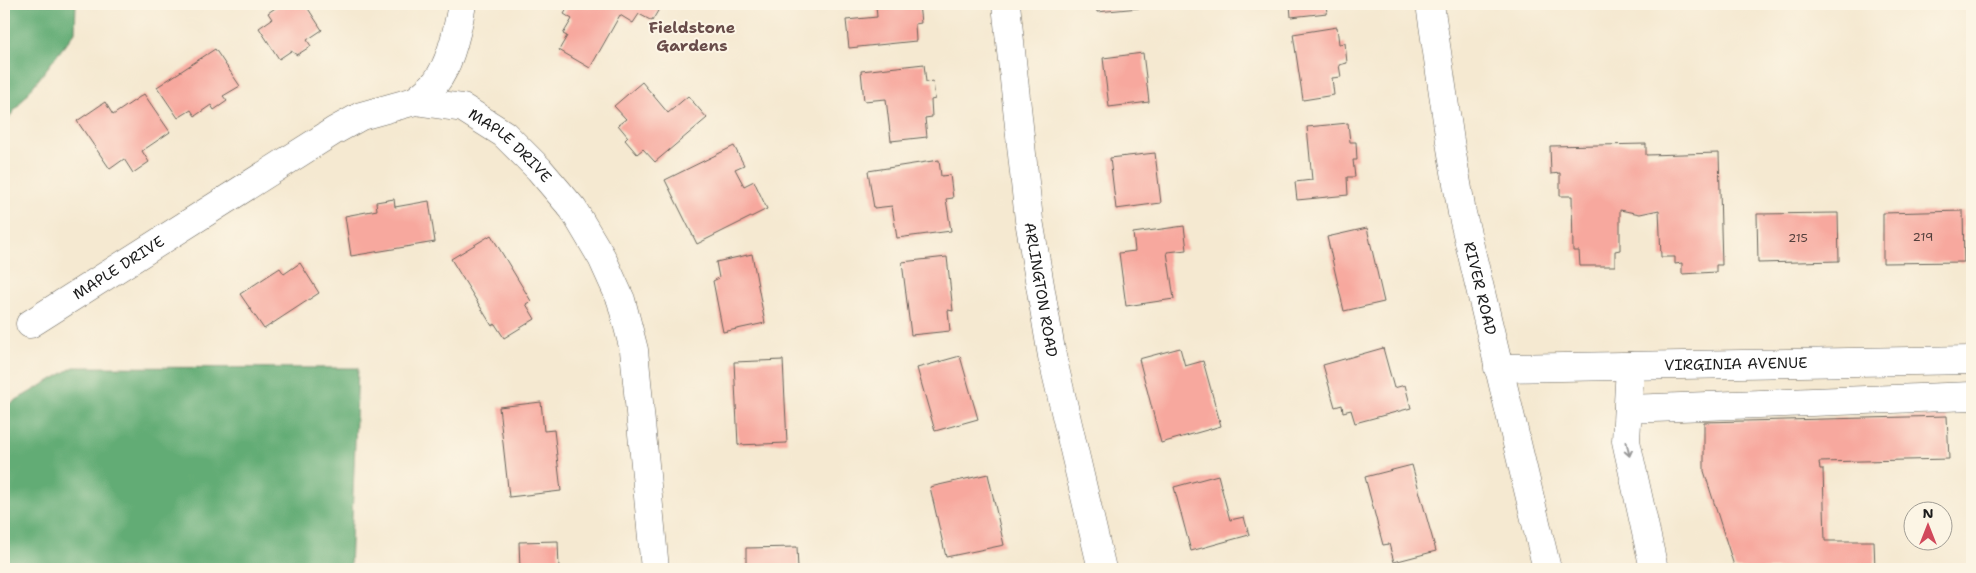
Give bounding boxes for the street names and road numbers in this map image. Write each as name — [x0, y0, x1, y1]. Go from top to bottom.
street label: MAPLE DRIVE — [465, 104, 556, 187]
street label: ARLINGTON ROAD — [1020, 221, 1062, 359]
street label: MAPLE DRIVE — [69, 231, 168, 304]
street label: RIVER ROAD — [1459, 240, 1501, 337]
street label: VIRGINIA AVENUE — [1664, 353, 1808, 375]

